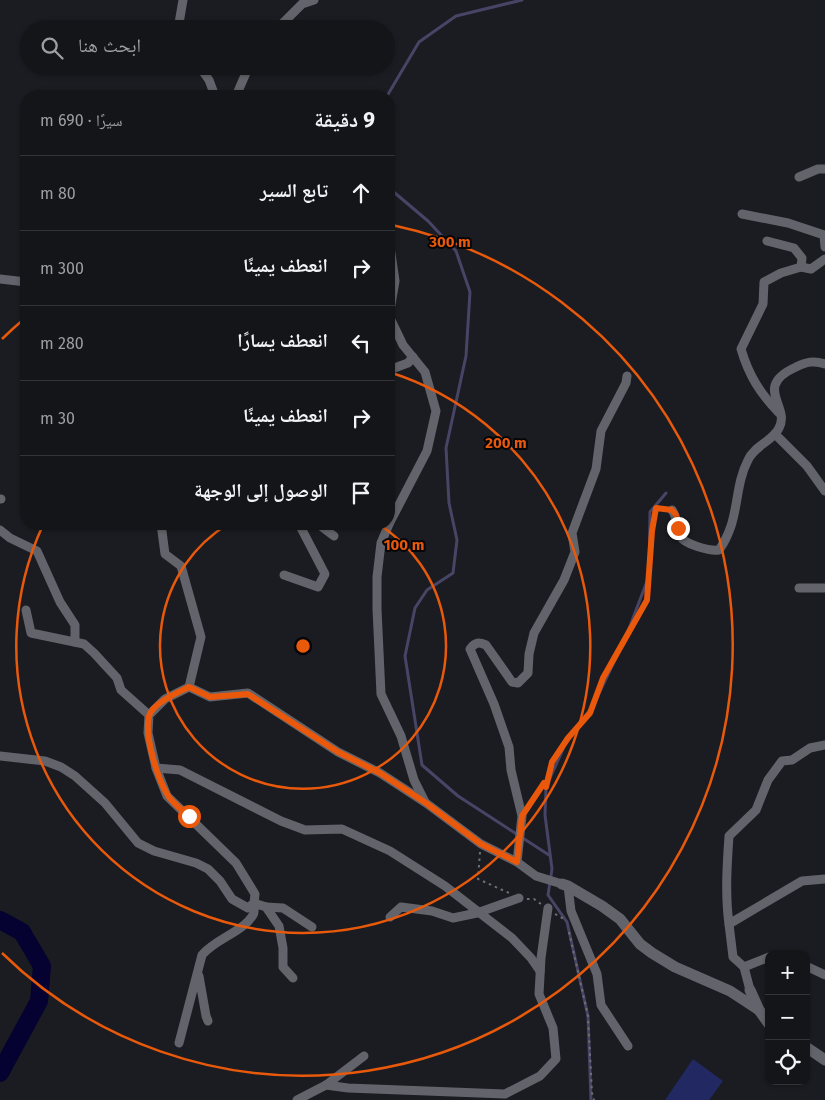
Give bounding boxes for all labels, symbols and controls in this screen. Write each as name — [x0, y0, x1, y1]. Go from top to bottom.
search box — [20, 20, 395, 75]
icon: search — [38, 34, 66, 62]
text: ابحث هنا — [78, 34, 141, 57]
text: 9 دقيقة — [314, 107, 375, 133]
text: سيرًا · 690 m — [40, 111, 122, 130]
text: تابع السير — [260, 179, 328, 202]
icon: ahead — [347, 179, 375, 207]
text: 80 m — [40, 184, 76, 203]
text: 300 m — [428, 233, 471, 251]
text: انعطف يمينًا — [243, 254, 328, 277]
icon: right — [347, 254, 375, 282]
text: 300 m — [40, 259, 84, 278]
text: انعطف يسارًا — [237, 329, 328, 352]
icon: left — [347, 329, 375, 357]
text: 280 m — [40, 334, 84, 353]
text: انعطف يمينًا — [243, 404, 328, 427]
icon: right — [347, 404, 375, 432]
text: 30 m — [40, 409, 75, 428]
text: 200 m — [485, 434, 527, 452]
text: الوصول إلى الوجهة — [194, 479, 328, 502]
icon: arrive — [347, 479, 375, 507]
route end — [667, 517, 690, 540]
text: 100 m — [384, 536, 424, 554]
centre of rings — [294, 637, 312, 655]
route start — [178, 805, 201, 828]
map controls — [765, 950, 810, 1085]
button: + — [765, 950, 810, 995]
button: − — [765, 995, 810, 1040]
button: locate — [765, 1040, 810, 1085]

